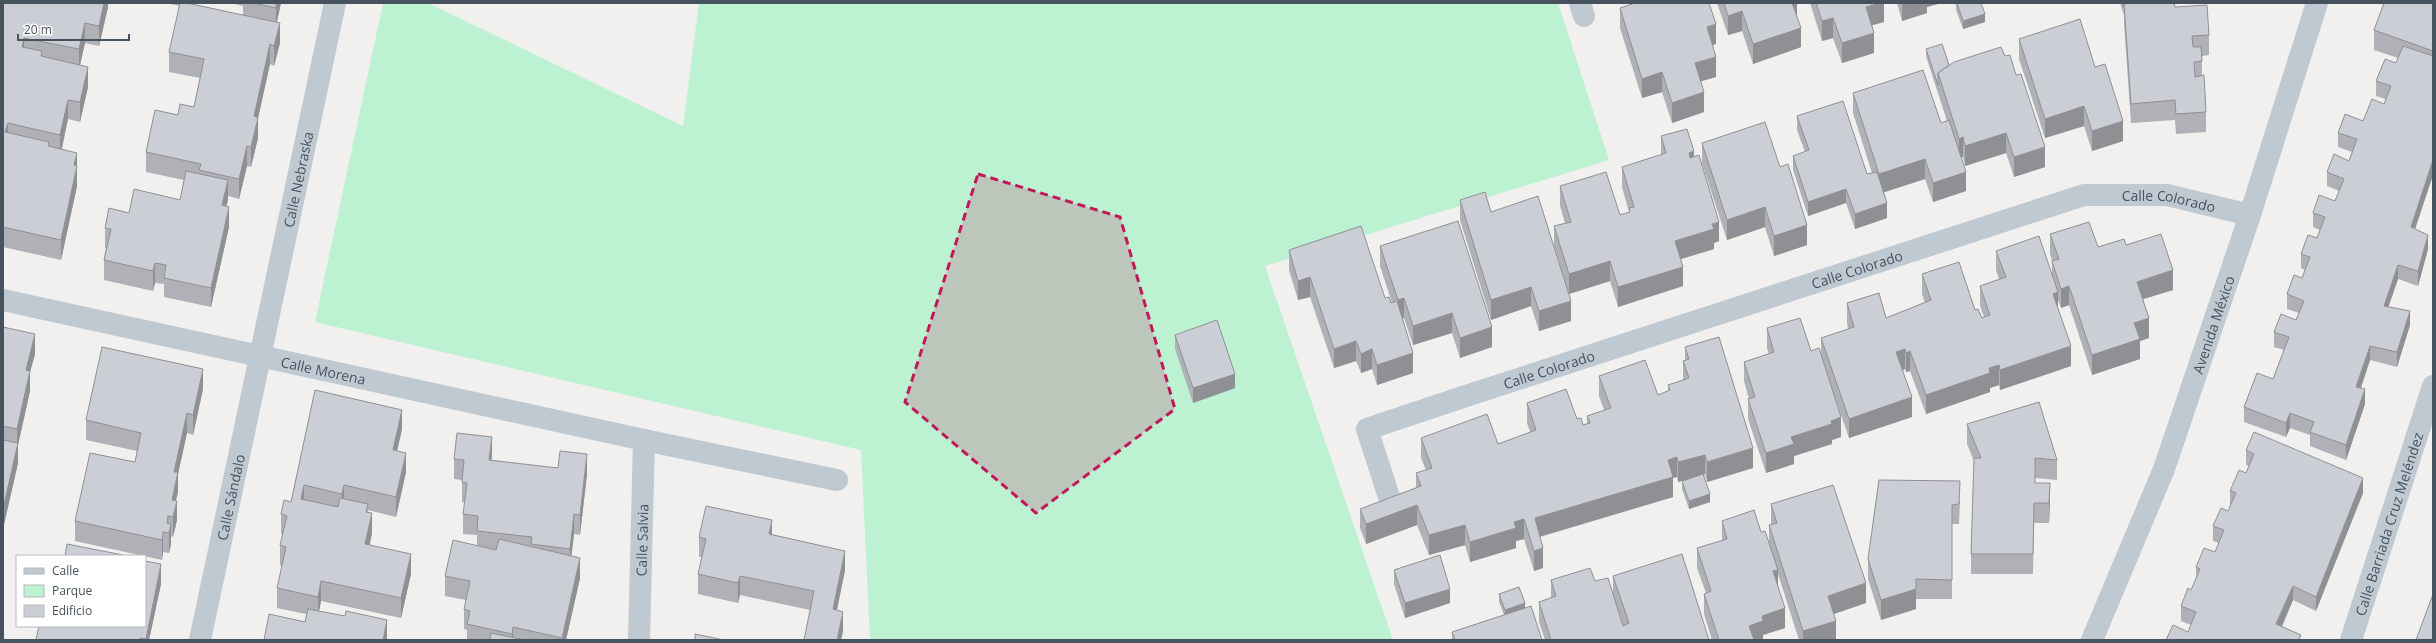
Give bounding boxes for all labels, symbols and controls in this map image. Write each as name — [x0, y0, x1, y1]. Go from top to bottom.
scale bar — [18, 16, 129, 42]
text: 20 m — [24, 21, 52, 38]
street label: Calle Nebraska — [278, 130, 317, 229]
street label: Calle Colorado — [2122, 185, 2217, 216]
street label: Calle Colorado — [1809, 245, 1905, 293]
street label: Avenida México — [2187, 273, 2238, 376]
street label: Calle Colorado — [1501, 345, 1597, 393]
street label: Calle Morena — [279, 352, 368, 388]
street label: Calle Barriada Cruz Meléndez — [2350, 429, 2427, 618]
street label: Calle Sándalo — [212, 452, 249, 542]
street label: Calle Salvia — [631, 504, 652, 577]
legend — [16, 555, 146, 627]
text: Calle — [52, 562, 79, 579]
text: Parque — [52, 582, 92, 599]
text: Edificio — [52, 602, 92, 619]

